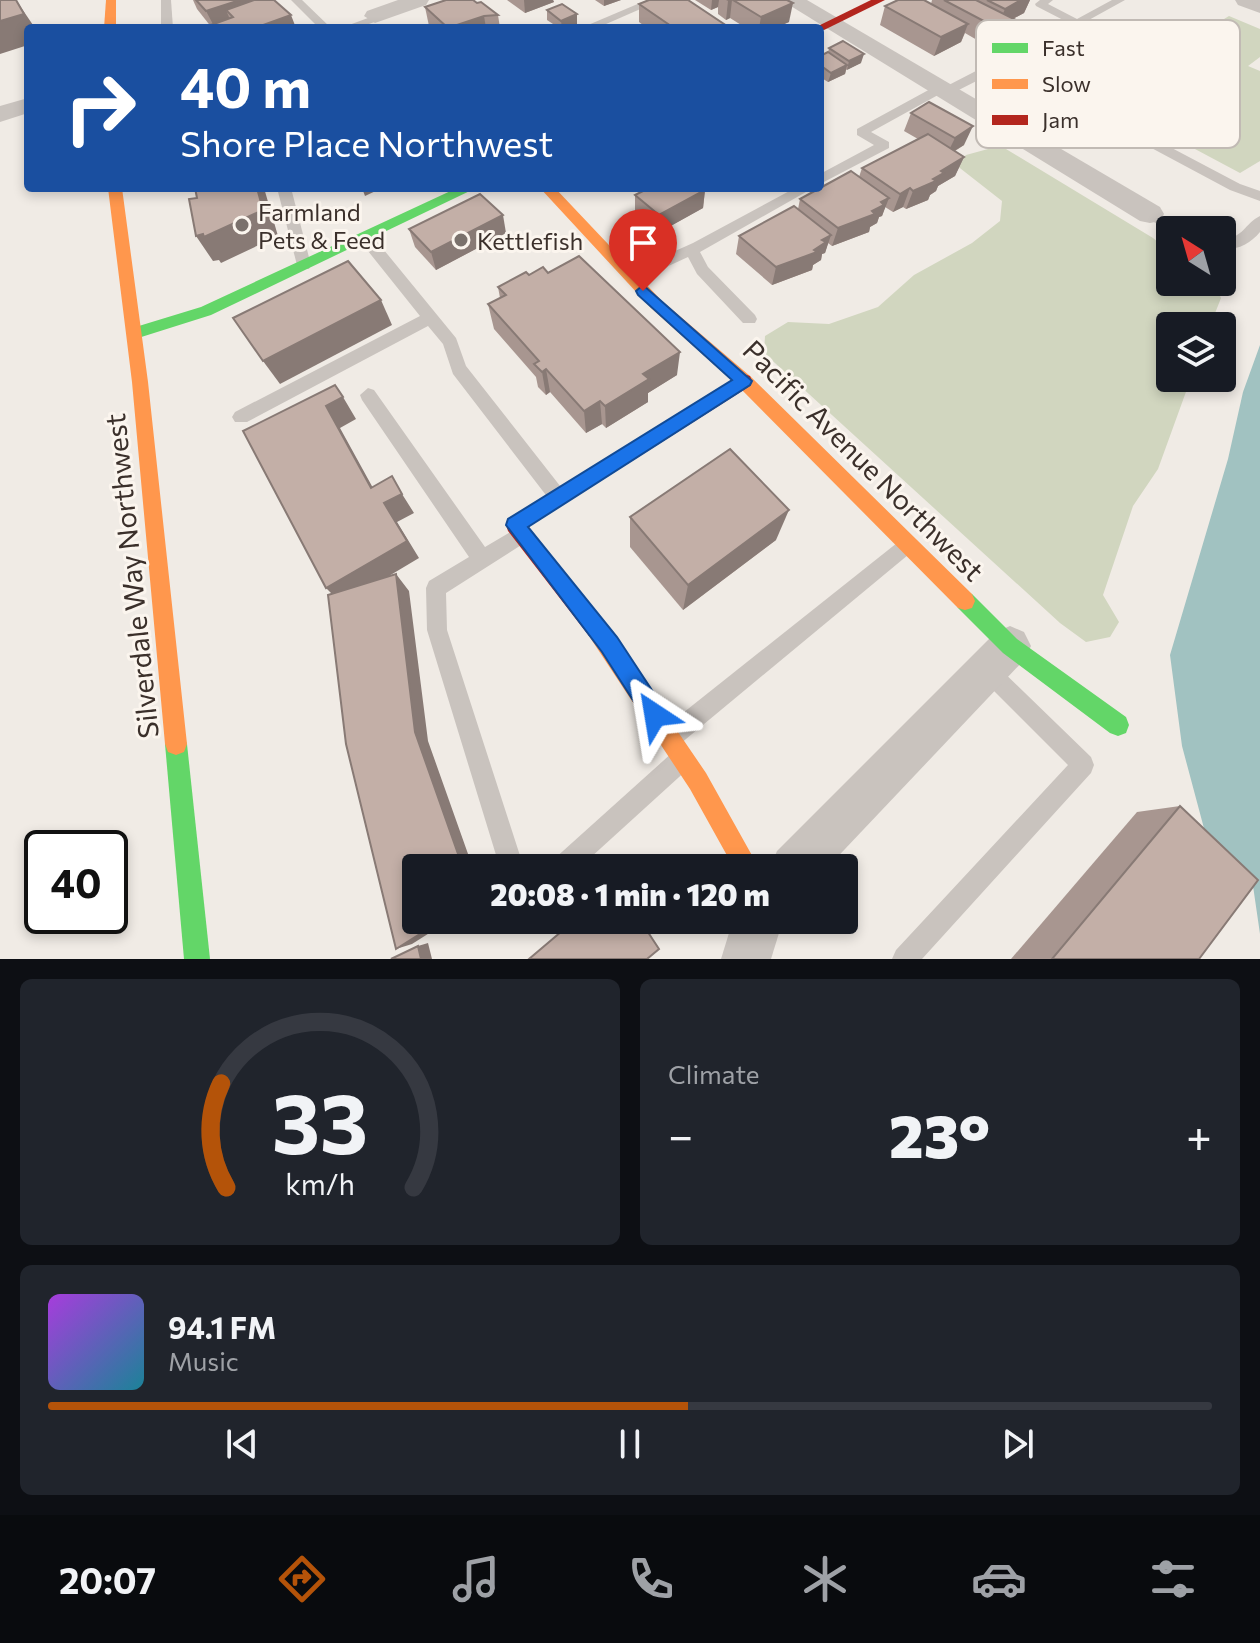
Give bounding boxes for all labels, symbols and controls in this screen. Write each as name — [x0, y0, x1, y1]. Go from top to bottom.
legend — [976, 20, 1240, 148]
text: Fast — [1042, 34, 1085, 61]
text: 40 m — [180, 51, 311, 120]
icon: right — [48, 56, 152, 160]
text: Slow — [1042, 70, 1091, 97]
text: Jam — [1042, 106, 1079, 133]
text: Shore Place Northwest — [180, 120, 553, 164]
place label: Farmland Pets & Feed — [258, 197, 385, 254]
pin — [609, 209, 677, 291]
marker: Farmland Pets & Feed — [233, 216, 251, 234]
north arrow — [1156, 216, 1236, 296]
map controls — [1156, 216, 1236, 392]
icon: arrive — [621, 221, 665, 265]
place label: Kettlefish — [477, 226, 583, 255]
marker: Kettlefish — [452, 231, 470, 249]
button: layers — [1156, 312, 1236, 392]
street label: Pacific Avenue Northwest — [737, 333, 991, 587]
street label: Silverdale Way Northwest — [97, 412, 165, 740]
position arrow — [613, 673, 697, 757]
speed limit sign: 40 — [24, 830, 128, 934]
text: 20:08 · 1 min · 120 m — [490, 875, 770, 912]
text: Climate — [668, 1058, 760, 1089]
text: 33 — [272, 1069, 368, 1171]
text: 23° — [889, 1097, 990, 1170]
text: − — [668, 1107, 693, 1161]
text: + — [1186, 1107, 1212, 1161]
text: km/h — [285, 1166, 355, 1201]
text: 94.1 FM — [168, 1308, 276, 1345]
text: Music — [168, 1345, 239, 1376]
icon: previous — [220, 1422, 264, 1466]
icon: pause — [608, 1422, 652, 1466]
icon: next — [996, 1422, 1040, 1466]
icon: directions — [274, 1551, 330, 1607]
icon: music — [448, 1551, 504, 1607]
icon: phone — [623, 1551, 679, 1607]
icon: climate — [797, 1551, 853, 1607]
icon: car — [971, 1551, 1027, 1607]
icon: filters — [1145, 1551, 1201, 1607]
text: 20:07 — [59, 1557, 156, 1601]

